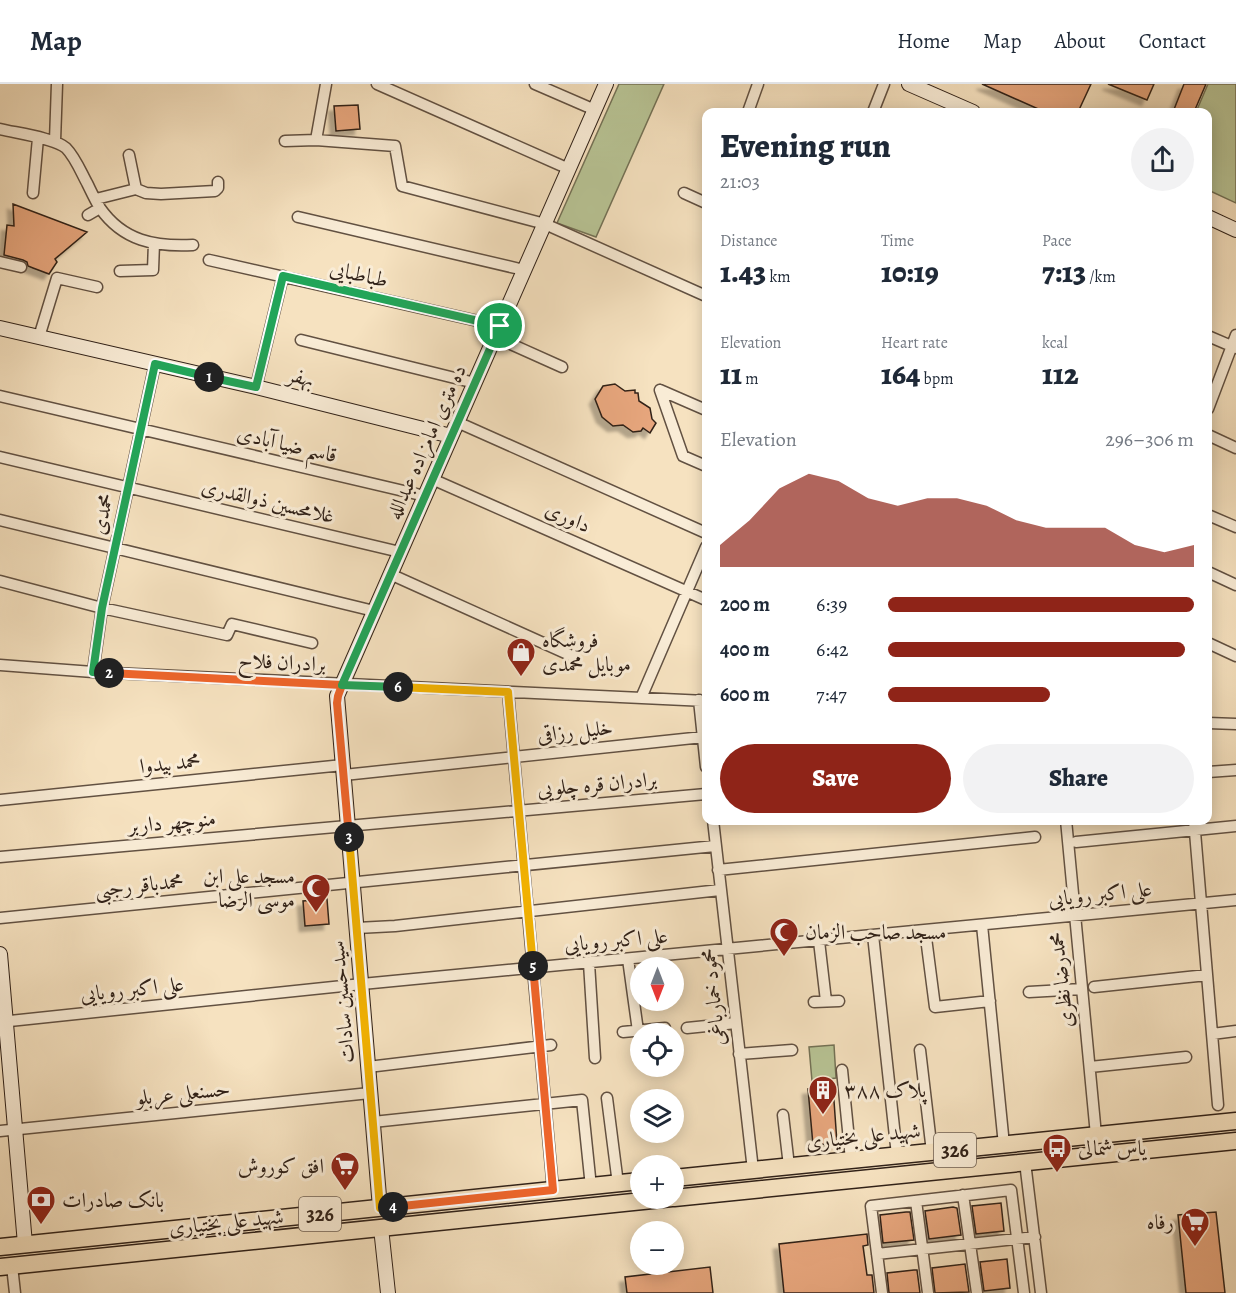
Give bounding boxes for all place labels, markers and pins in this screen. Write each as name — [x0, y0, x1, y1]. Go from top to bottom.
pin — [474, 300, 525, 351]
pin: 1 — [194, 362, 224, 392]
place label: فروشگاه موبایل محمدی — [542, 626, 631, 679]
shop icon: فروشگاه موبایل محمدی — [505, 636, 537, 678]
pin: 2 — [94, 658, 124, 688]
pin: 6 — [383, 672, 413, 702]
pin: 3 — [334, 822, 364, 852]
place label: مسجد علی ابن موسی الرضا — [203, 862, 295, 915]
mosque icon: مسجد علی ابن موسی الرضا — [300, 872, 332, 914]
mosque icon: مسجد صاحب الزمان — [768, 916, 800, 958]
place label: مسجد صاحب الزمان — [805, 918, 947, 946]
pin: 5 — [518, 951, 548, 981]
building icon: پلاک ۳۸۸ — [807, 1074, 839, 1116]
place label: پلاک ۳۸۸ — [844, 1076, 927, 1105]
bus stop icon: یاس شمالی — [1041, 1132, 1073, 1174]
place label: یاس شمالی — [1078, 1134, 1147, 1162]
supermarket icon: افق کوروش — [329, 1150, 361, 1192]
place label: افق کوروش — [238, 1152, 324, 1180]
bank icon: بانک صادرات — [25, 1184, 57, 1226]
place label: بانک صادرات — [62, 1186, 164, 1214]
pin: 4 — [378, 1192, 408, 1222]
supermarket icon: رفاه — [1179, 1206, 1211, 1248]
place label: رفاه — [1147, 1208, 1174, 1236]

